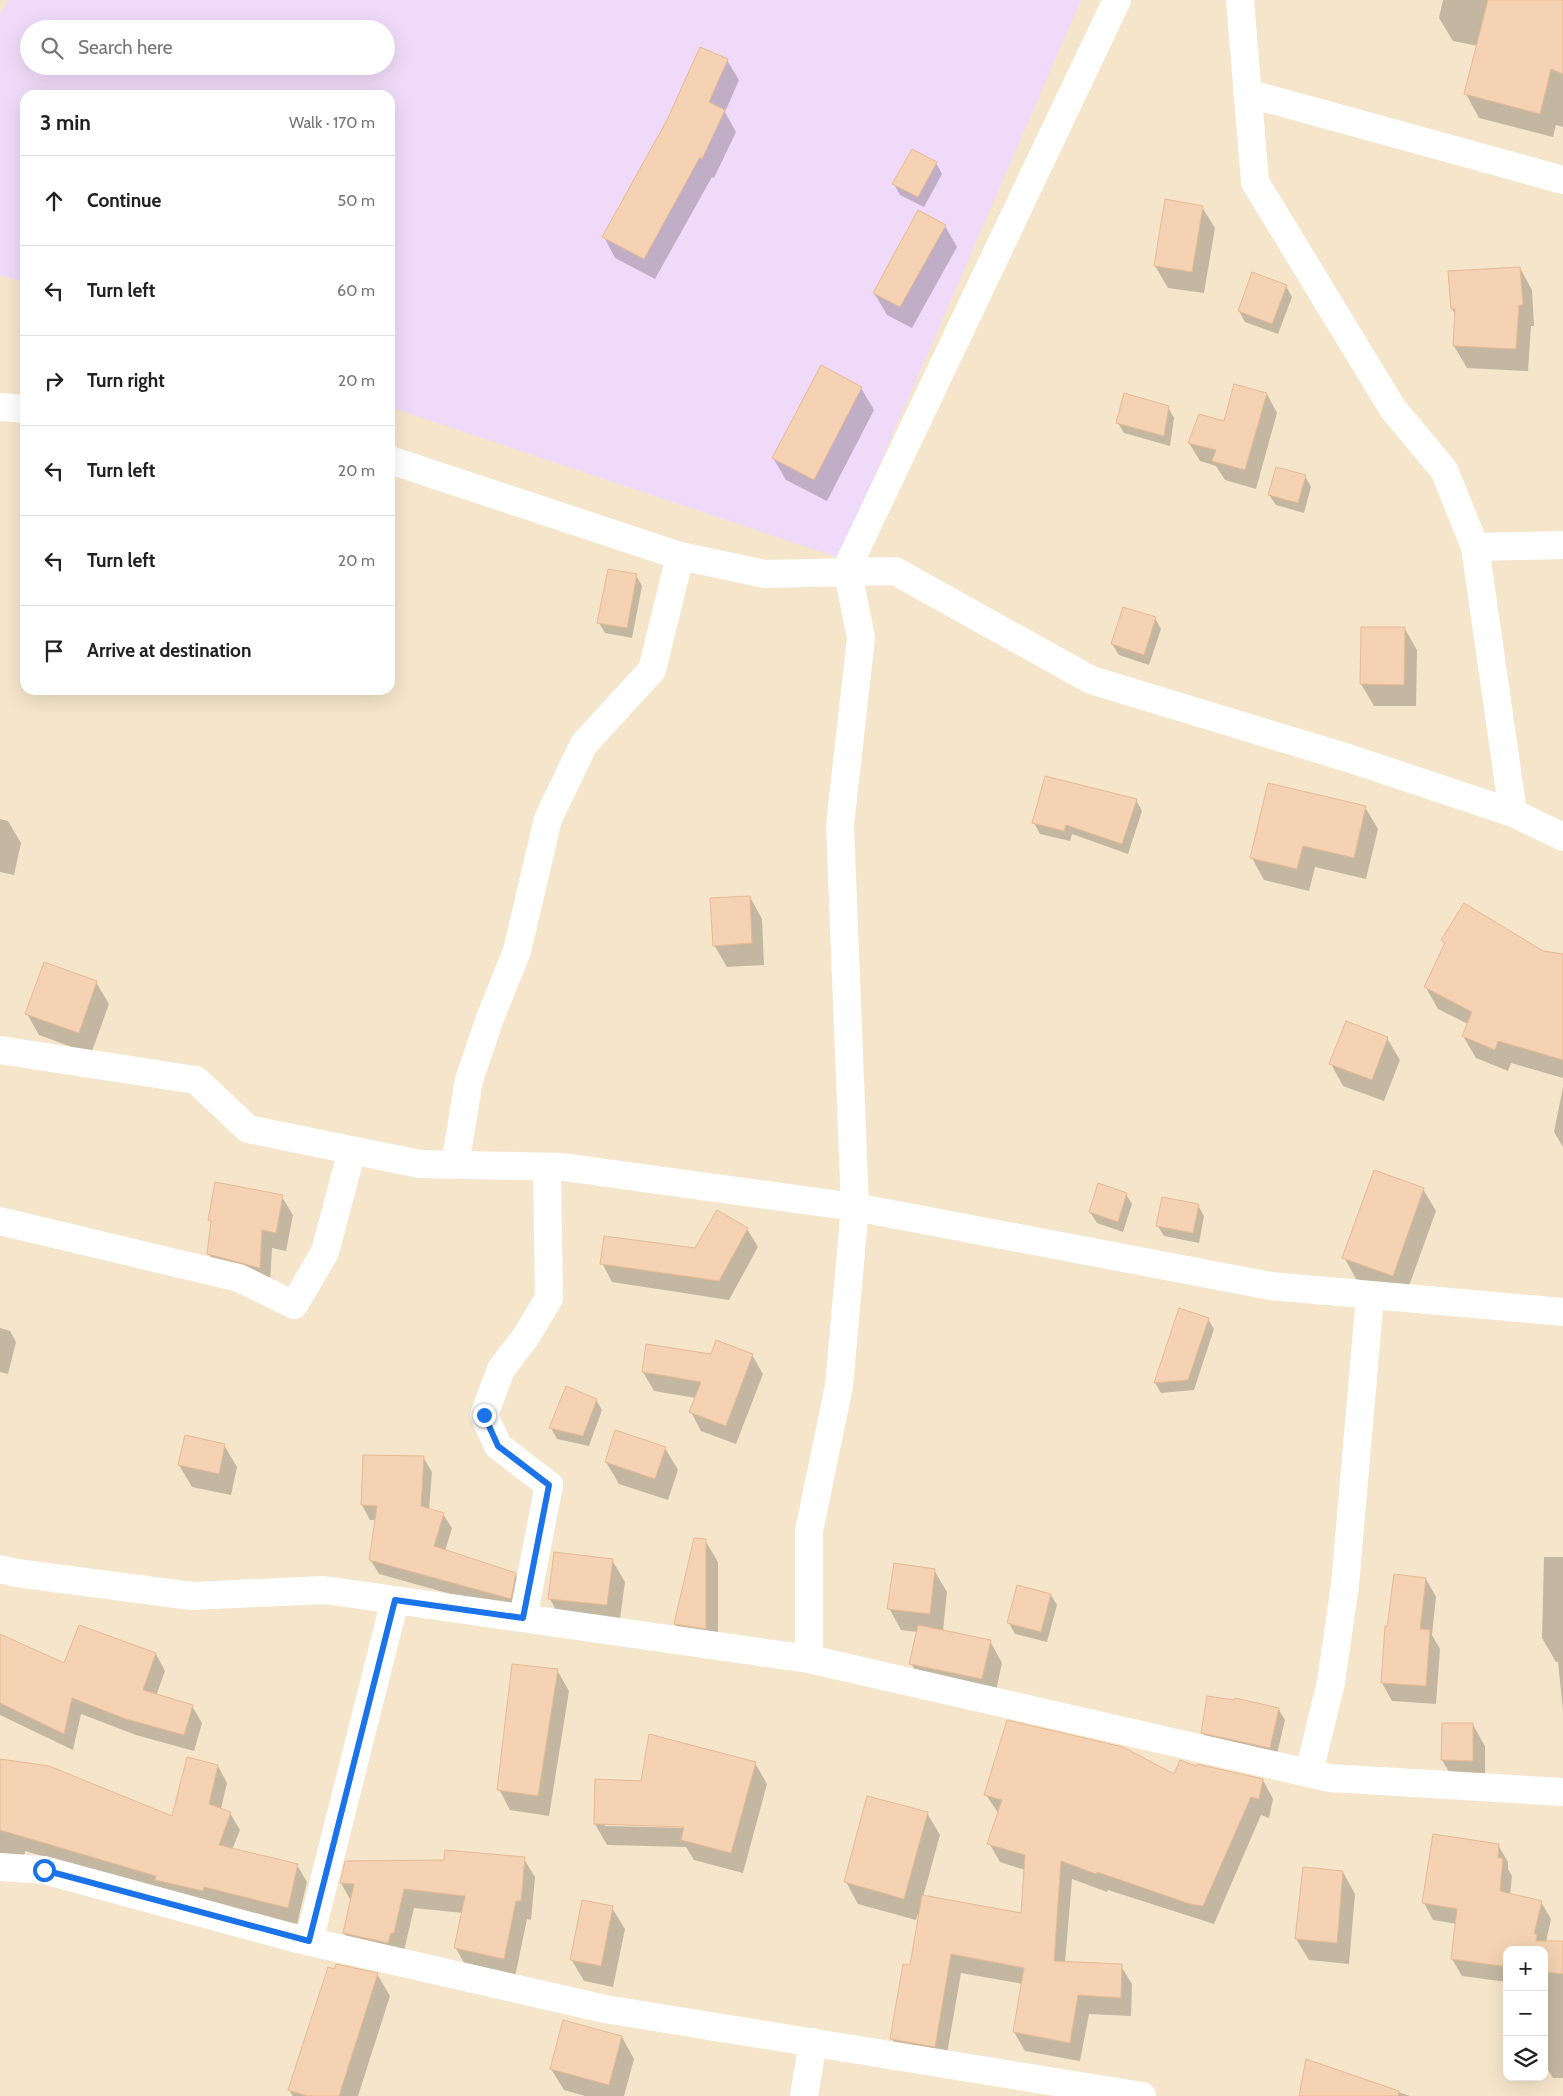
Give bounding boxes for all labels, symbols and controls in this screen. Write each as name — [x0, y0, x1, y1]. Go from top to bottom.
search box — [20, 20, 395, 75]
icon: search — [38, 34, 66, 62]
text: Search here — [78, 36, 172, 59]
text: 3 min — [40, 110, 91, 135]
text: Walk · 170 m — [289, 113, 375, 132]
icon: ahead — [40, 187, 68, 215]
text: Continue — [87, 189, 161, 212]
text: 50 m — [338, 191, 375, 210]
icon: left — [40, 277, 68, 305]
text: Turn left — [87, 279, 155, 302]
text: 60 m — [337, 281, 375, 300]
icon: right — [40, 367, 68, 395]
text: Turn right — [87, 369, 165, 392]
text: 20 m — [338, 371, 375, 390]
icon: left — [40, 457, 68, 485]
text: Turn left — [87, 459, 155, 482]
text: 20 m — [338, 461, 375, 480]
icon: left — [40, 547, 68, 575]
text: Turn left — [87, 549, 155, 572]
text: 20 m — [338, 551, 375, 570]
icon: arrive — [40, 637, 68, 665]
text: Arrive at destination — [87, 639, 251, 662]
route end — [473, 1404, 496, 1427]
route start — [33, 1859, 56, 1882]
map controls — [1503, 1946, 1548, 2081]
button: + — [1503, 1946, 1548, 1991]
button: − — [1503, 1991, 1548, 2036]
button: layers — [1503, 2036, 1548, 2081]

